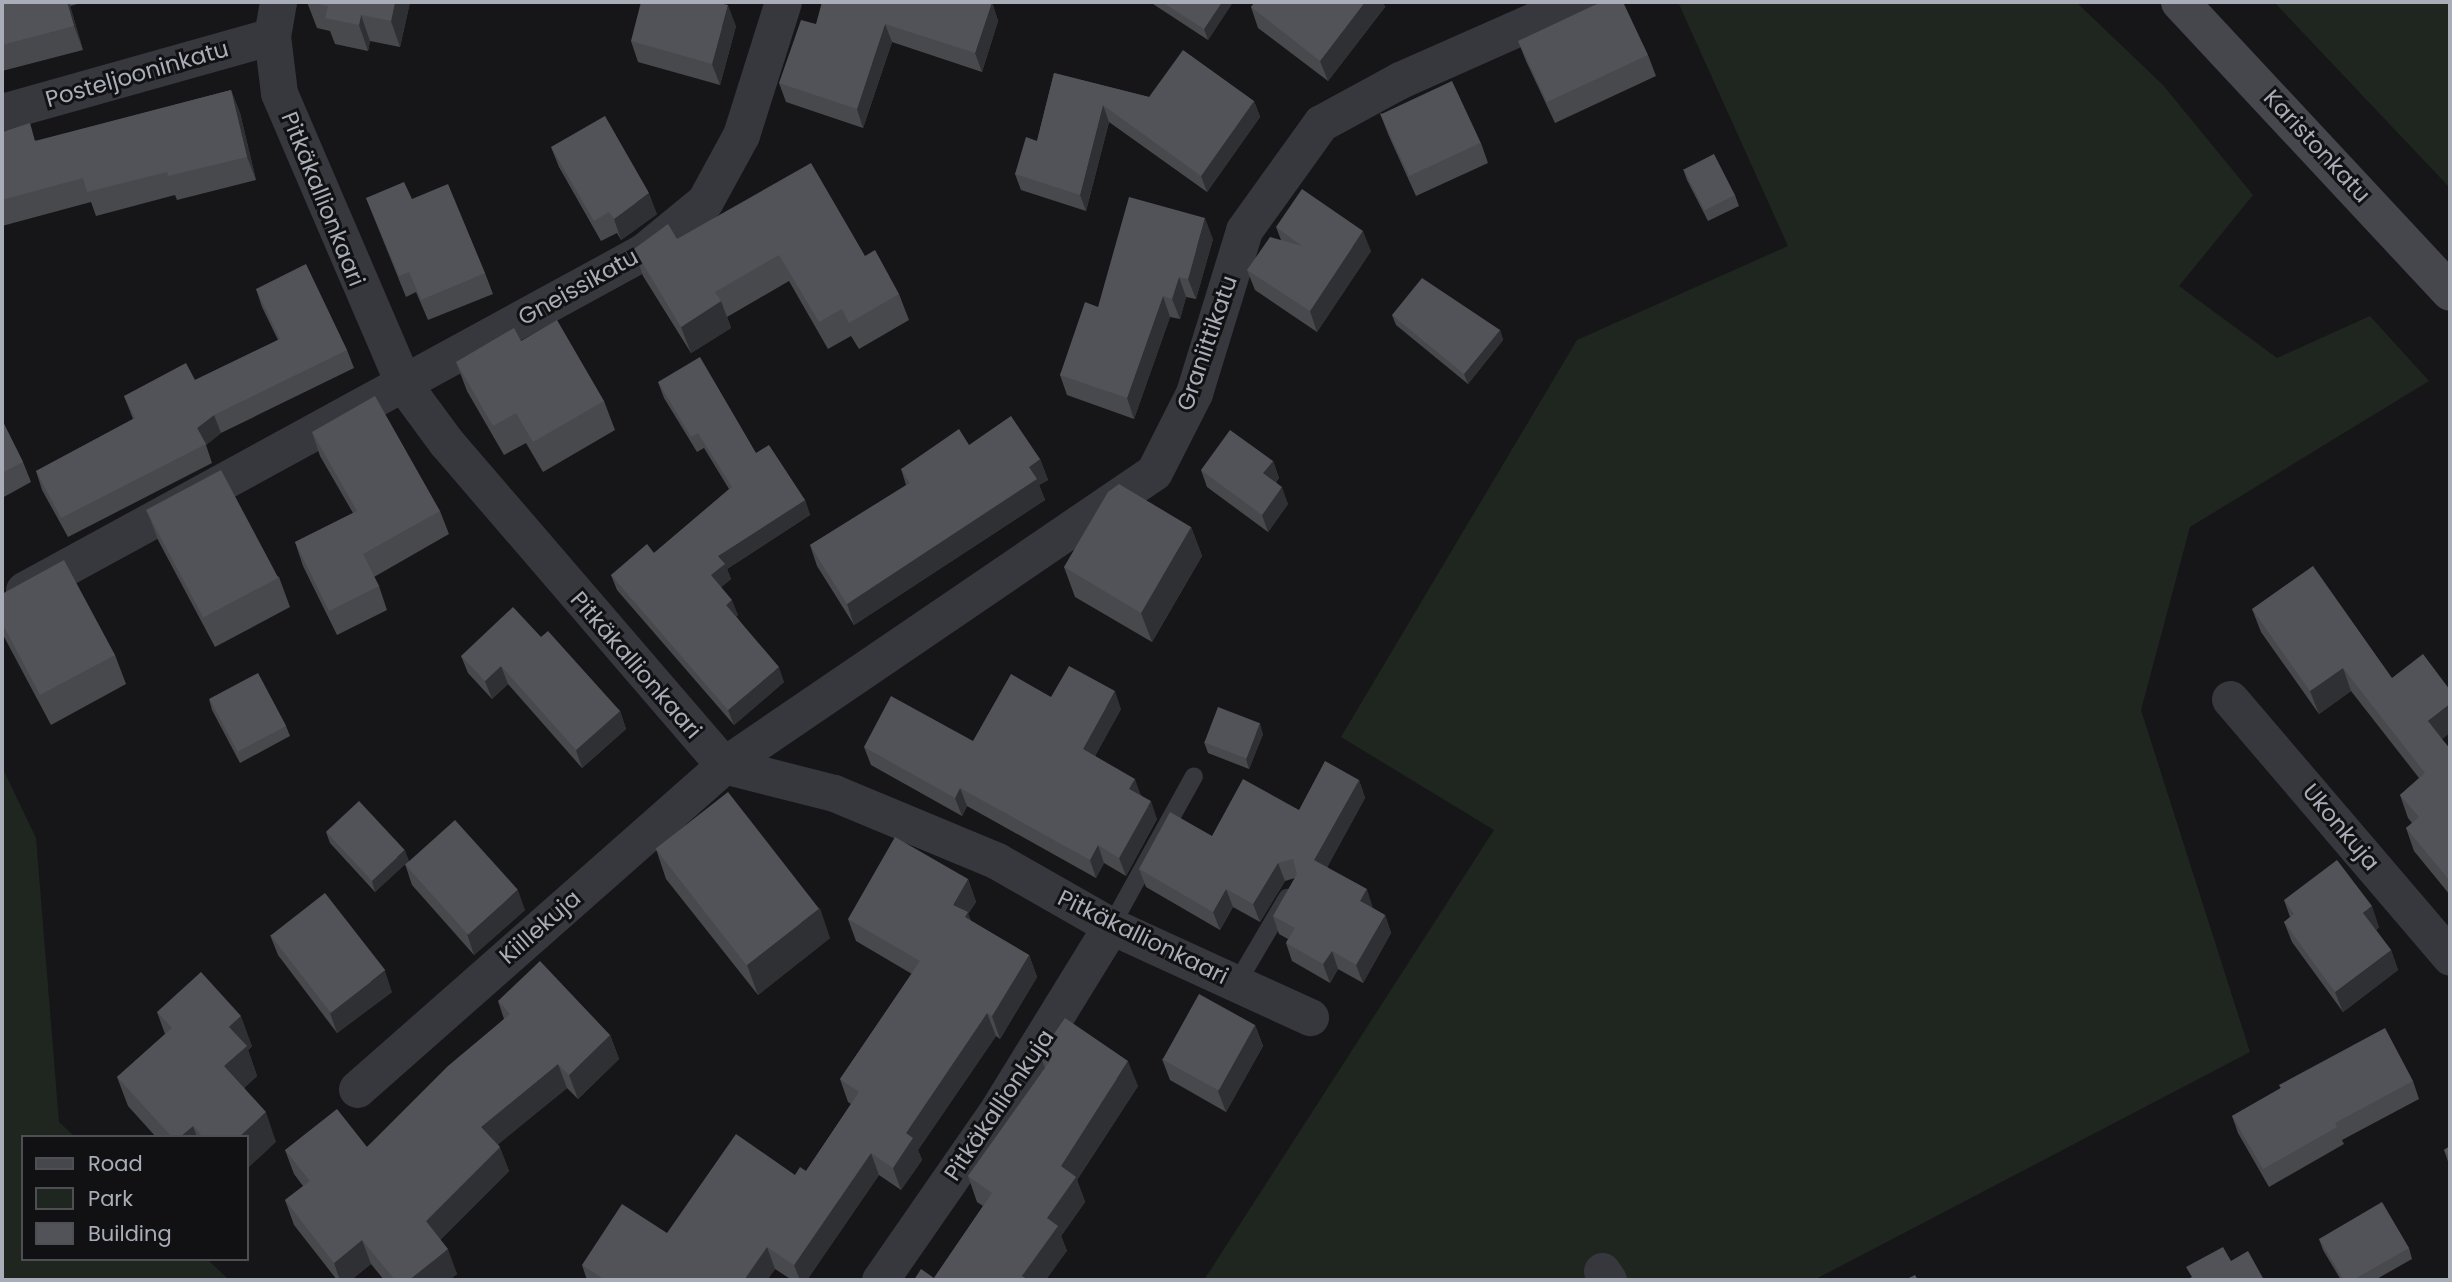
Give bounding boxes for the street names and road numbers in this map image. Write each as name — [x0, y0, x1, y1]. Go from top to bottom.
street label: Posteljooninkatu — [42, 35, 232, 113]
street label: Karistonkatu — [2258, 84, 2376, 208]
street label: Pitkäkallionkaari — [275, 108, 371, 290]
street label: Gneissikatu — [513, 243, 643, 331]
street label: Graniittikatu — [1171, 272, 1243, 414]
street label: Pitkäkallionkaari — [565, 586, 707, 744]
street label: Ukonkuja — [2297, 778, 2385, 876]
street label: Kiillekuja — [494, 884, 586, 970]
street label: Pitkäkallionkaari — [1053, 884, 1233, 990]
street label: Pitkäkallionkuja — [938, 1024, 1060, 1186]

